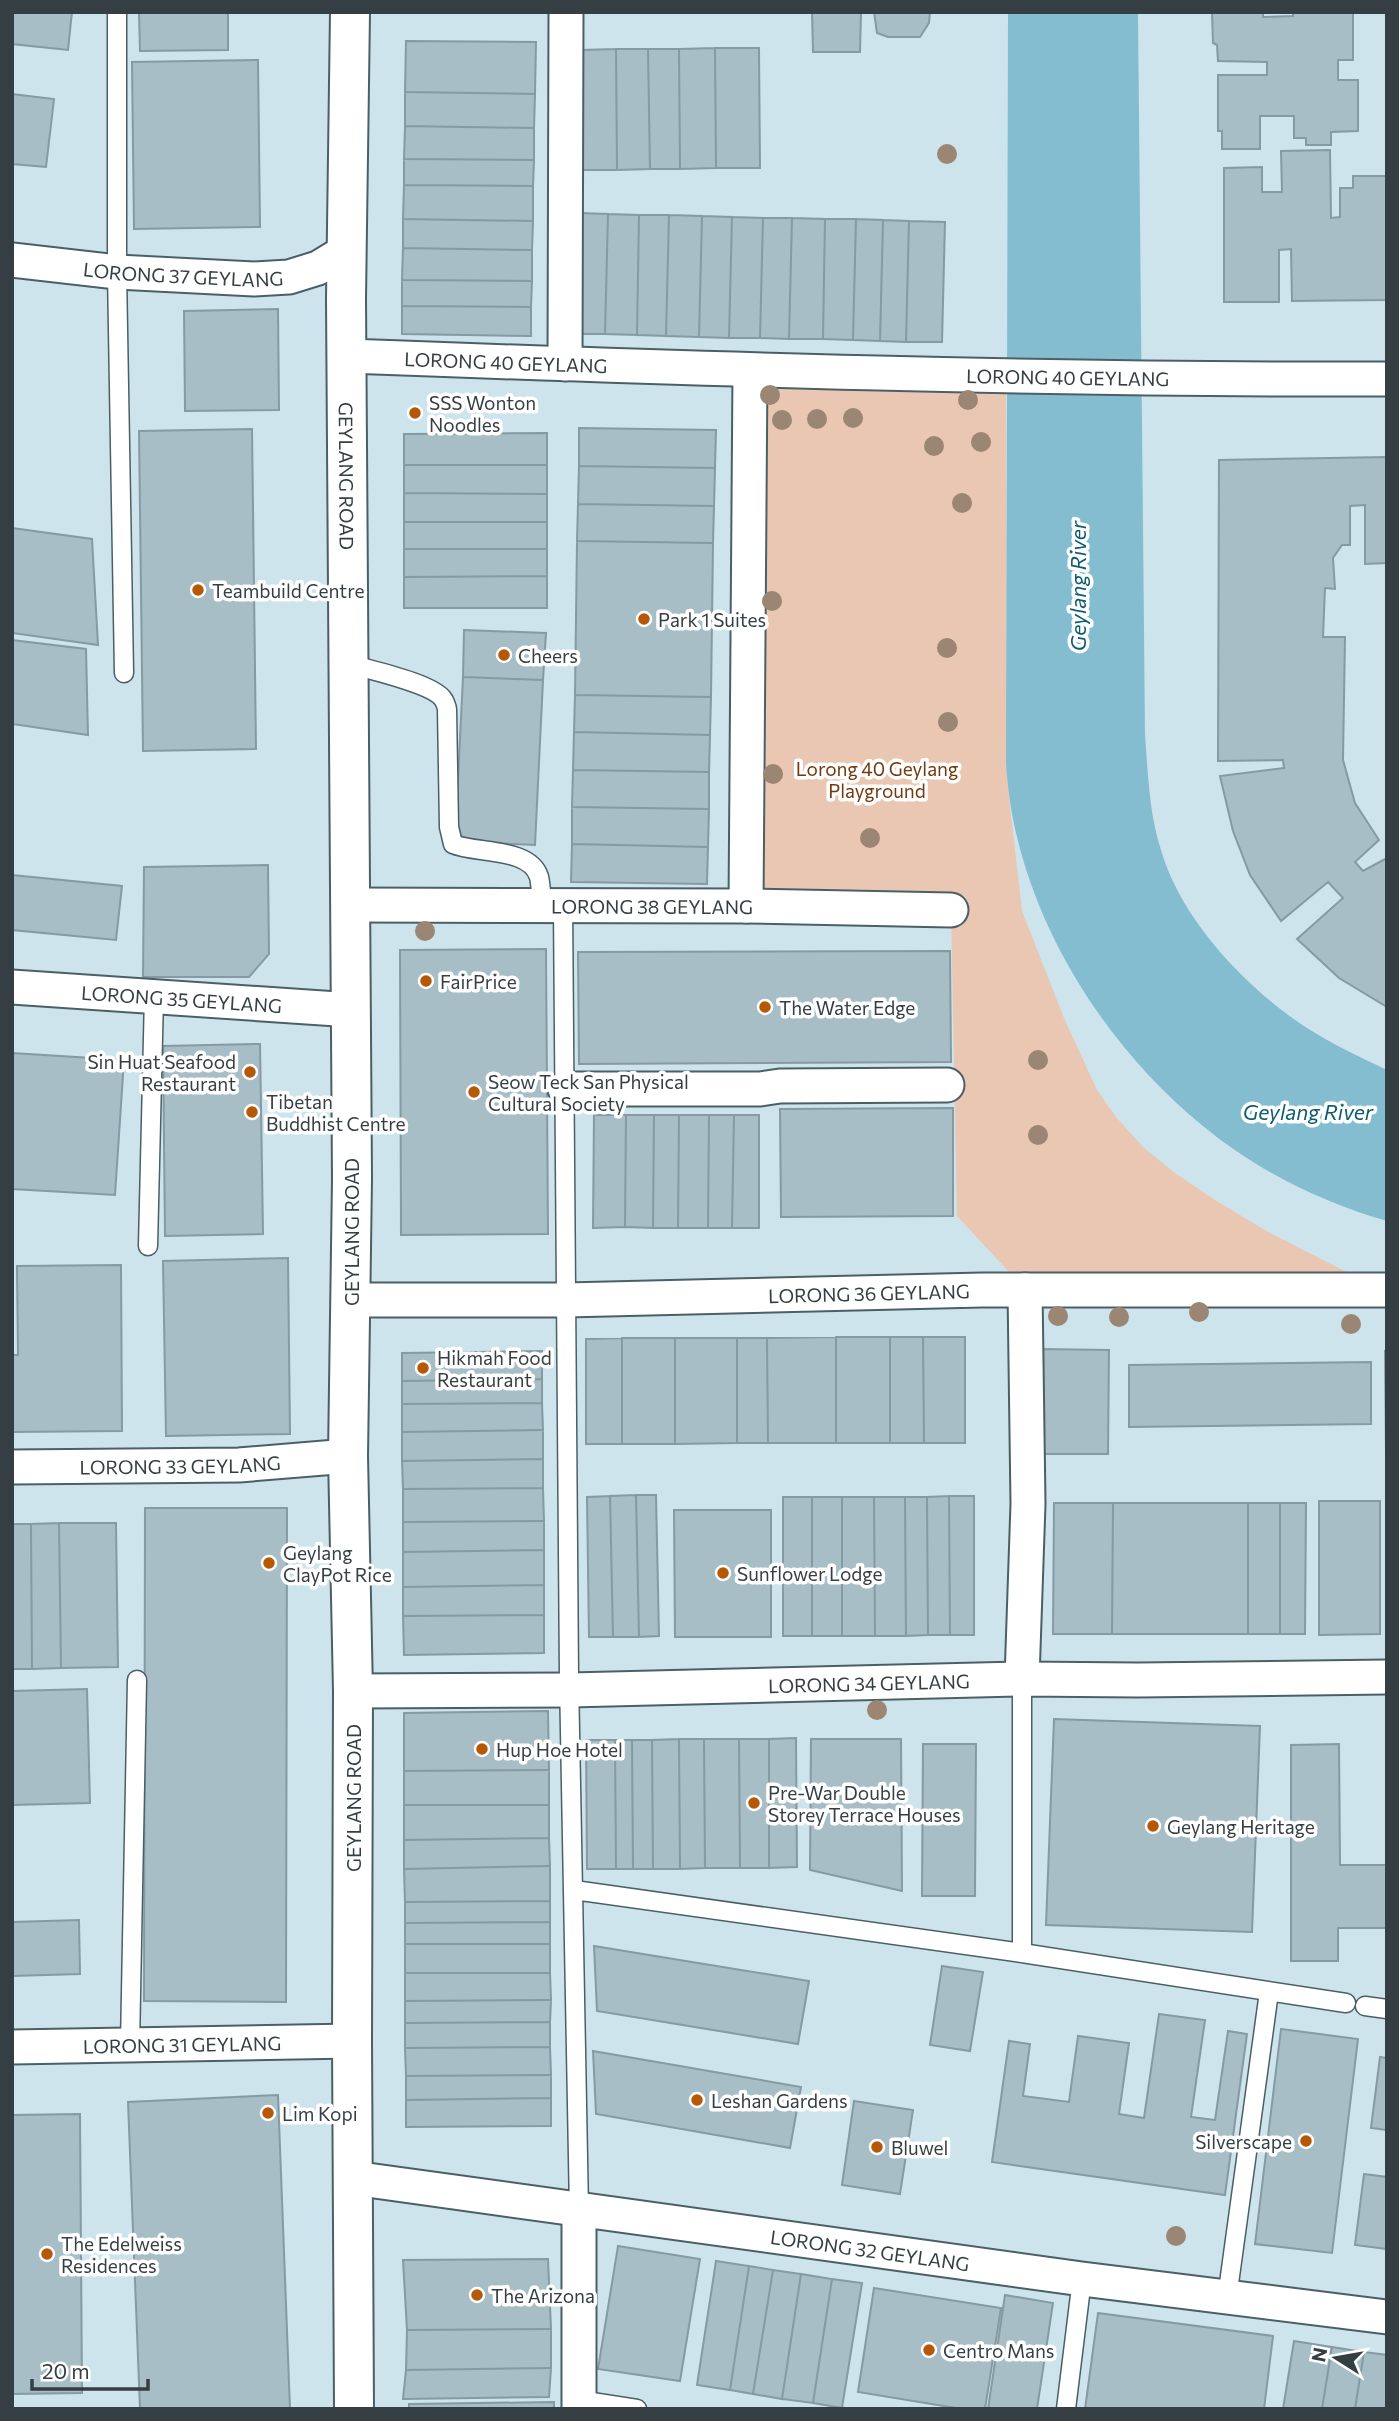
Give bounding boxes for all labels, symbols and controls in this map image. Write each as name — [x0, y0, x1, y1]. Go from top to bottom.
street label: LORONG 37 GEYLANG — [82, 257, 284, 291]
street label: LORONG 40 GEYLANG — [404, 347, 608, 377]
street label: LORONG 40 GEYLANG — [966, 363, 1169, 390]
place label: SSS Wonton Noodles — [429, 391, 536, 436]
street label: GEYLANG ROAD — [335, 402, 359, 550]
marker: SSS Wonton Noodles — [407, 405, 423, 421]
water label: Geylang River — [1065, 520, 1090, 651]
place label: Teambuild Centre — [212, 579, 364, 602]
marker: Teambuild Centre — [190, 582, 206, 598]
place label: Park 1 Suites — [658, 608, 766, 631]
marker: Park 1 Suites — [636, 611, 652, 627]
place label: Cheers — [518, 644, 578, 667]
marker: Cheers — [496, 647, 512, 663]
park label: Lorong 40 Geylang Playground — [796, 757, 958, 802]
street label: LORONG 38 GEYLANG — [551, 894, 753, 918]
place label: FairPrice — [440, 970, 517, 993]
marker: FairPrice — [418, 973, 434, 989]
street label: LORONG 35 GEYLANG — [80, 980, 283, 1017]
place label: The Water Edge — [779, 996, 915, 1019]
marker: The Water Edge — [757, 999, 773, 1015]
place label: Sin Huat Seafood Restaurant — [87, 1050, 236, 1095]
marker: Sin Huat Seafood Restaurant — [242, 1064, 258, 1080]
place label: Seow Teck San Physical Cultural Society — [488, 1070, 689, 1115]
marker: Seow Teck San Physical Cultural Society — [466, 1084, 482, 1100]
place label: Tibetan Buddhist Centre — [266, 1090, 406, 1135]
water label: Geylang River — [1243, 1099, 1374, 1124]
marker: Tibetan Buddhist Centre — [244, 1104, 260, 1120]
street label: GEYLANG ROAD — [340, 1158, 363, 1306]
street label: LORONG 36 GEYLANG — [768, 1279, 970, 1307]
place label: Hikmah Food Restaurant — [437, 1346, 552, 1391]
marker: Hikmah Food Restaurant — [415, 1360, 431, 1376]
street label: LORONG 33 GEYLANG — [79, 1450, 281, 1478]
place label: Geylang ClayPot Rice — [283, 1541, 392, 1586]
marker: Geylang ClayPot Rice — [261, 1555, 277, 1571]
place label: Sunflower Lodge — [737, 1562, 882, 1585]
marker: Sunflower Lodge — [715, 1565, 731, 1581]
street label: LORONG 34 GEYLANG — [768, 1669, 970, 1697]
street label: GEYLANG ROAD — [342, 1724, 365, 1872]
place label: Hup Hoe Hotel — [496, 1738, 623, 1761]
marker: Hup Hoe Hotel — [474, 1741, 490, 1757]
place label: Pre-War Double Storey Terrace Houses — [768, 1781, 961, 1826]
marker: Pre-War Double Storey Terrace Houses — [746, 1795, 762, 1811]
place label: Geylang Heritage — [1167, 1815, 1315, 1838]
marker: Geylang Heritage — [1145, 1818, 1161, 1834]
street label: LORONG 31 GEYLANG — [83, 2031, 281, 2057]
place label: Leshan Gardens — [711, 2089, 848, 2112]
marker: Leshan Gardens — [689, 2092, 705, 2108]
place label: Lim Kopi — [282, 2102, 358, 2125]
marker: Lim Kopi — [260, 2105, 276, 2121]
place label: Silverscape — [1195, 2130, 1292, 2153]
marker: Silverscape — [1298, 2133, 1314, 2149]
place label: Bluwel — [891, 2136, 948, 2159]
marker: Bluwel — [869, 2139, 885, 2155]
street label: LORONG 32 GEYLANG — [769, 2224, 971, 2275]
place label: The Edelweiss Residences — [61, 2232, 182, 2277]
marker: The Edelweiss Residences — [39, 2246, 55, 2262]
place label: The Arizona — [491, 2284, 595, 2307]
marker: The Arizona — [469, 2287, 485, 2303]
north arrow — [1301, 2323, 1371, 2393]
place label: Centro Mans — [943, 2339, 1054, 2362]
marker: Centro Mans — [921, 2342, 937, 2358]
text: N — [1306, 2345, 1331, 2364]
scale bar — [32, 2348, 147, 2392]
text: 20 m — [42, 2358, 90, 2383]

